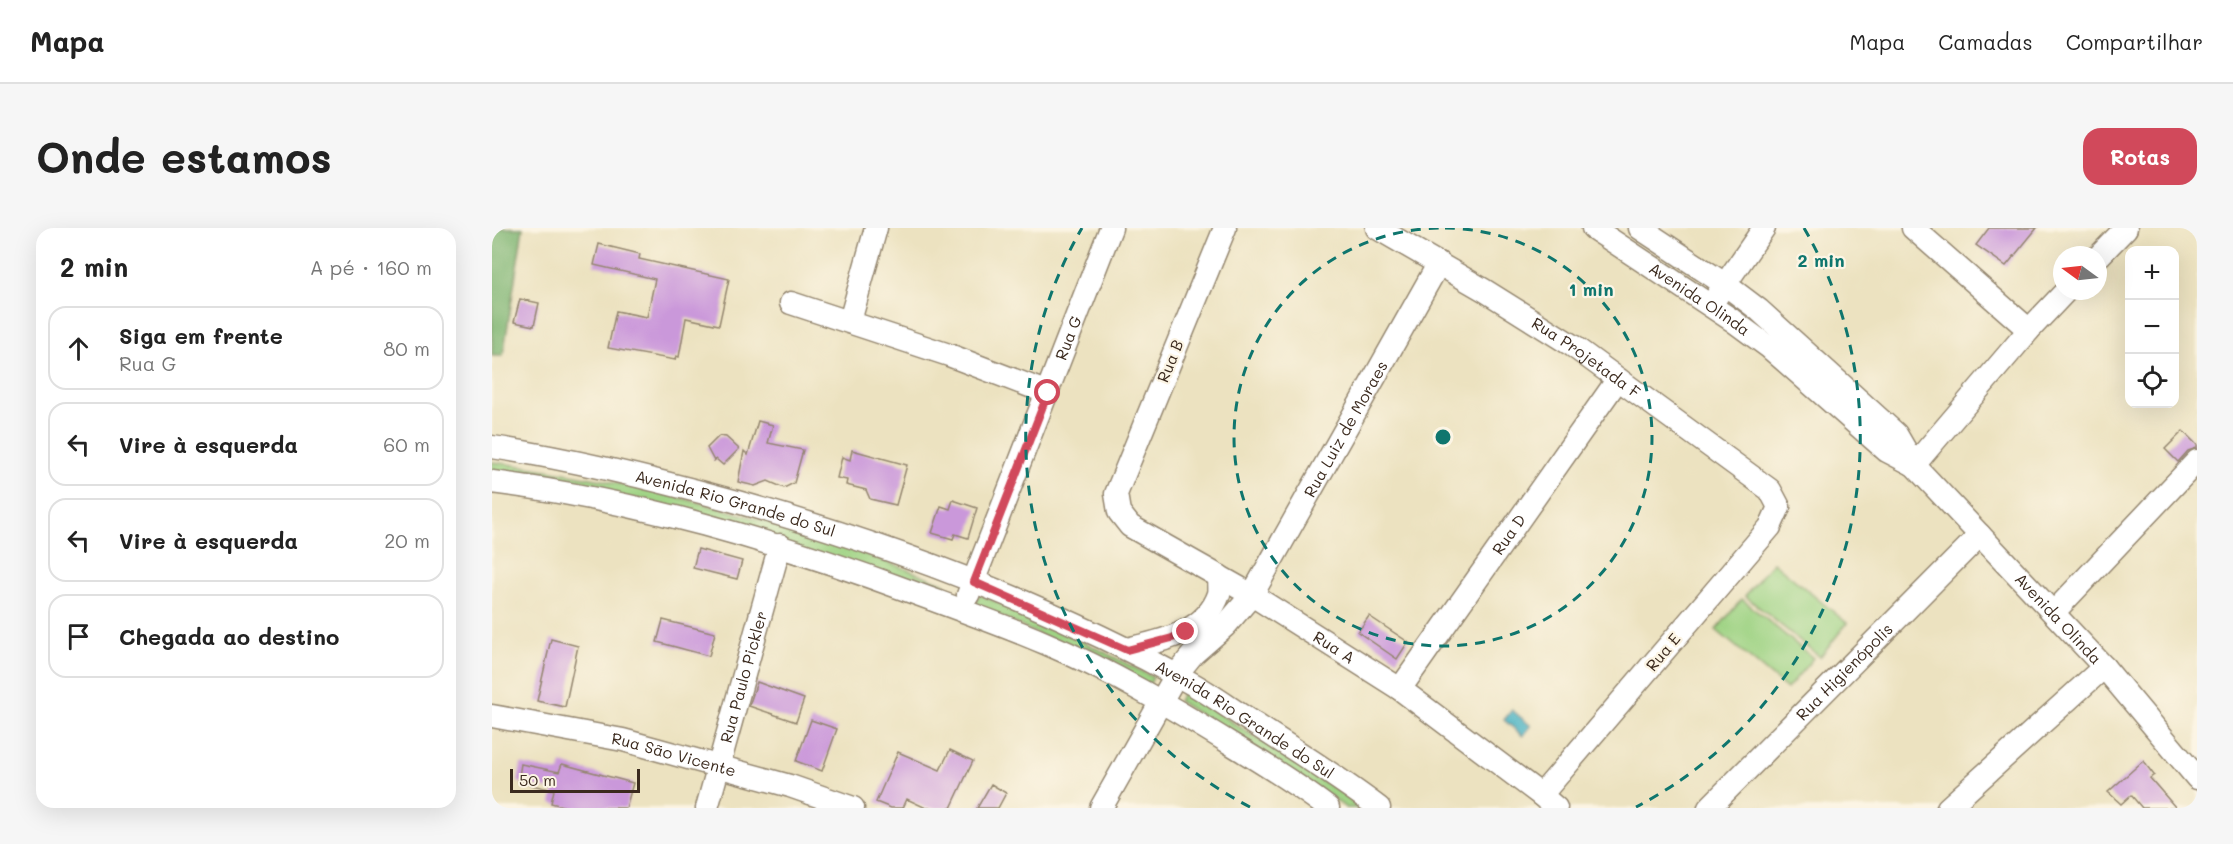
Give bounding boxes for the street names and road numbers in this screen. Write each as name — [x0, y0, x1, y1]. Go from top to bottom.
street label: Avenida Olinda — [1645, 257, 1755, 340]
street label: Rua G — [1050, 312, 1086, 363]
street label: Rua Projetada F — [1528, 312, 1645, 402]
street label: Rua B — [1152, 336, 1188, 385]
street label: Rua Luiz de Moraes — [1298, 357, 1392, 501]
street label: Avenida Rio Grande do Sul — [633, 465, 838, 541]
street label: Rua D — [1487, 510, 1530, 559]
street label: Avenida Olinda — [2011, 568, 2107, 668]
street label: Rua Paulo Pickler — [715, 609, 771, 745]
street label: Rua Higienópolis — [1791, 618, 1897, 725]
street label: Rua A — [1310, 626, 1359, 668]
street label: Rua E — [1641, 628, 1685, 675]
street label: Avenida Rio Grande do Sul — [1152, 655, 1339, 783]
street label: Rua São Vicente — [610, 727, 739, 781]

